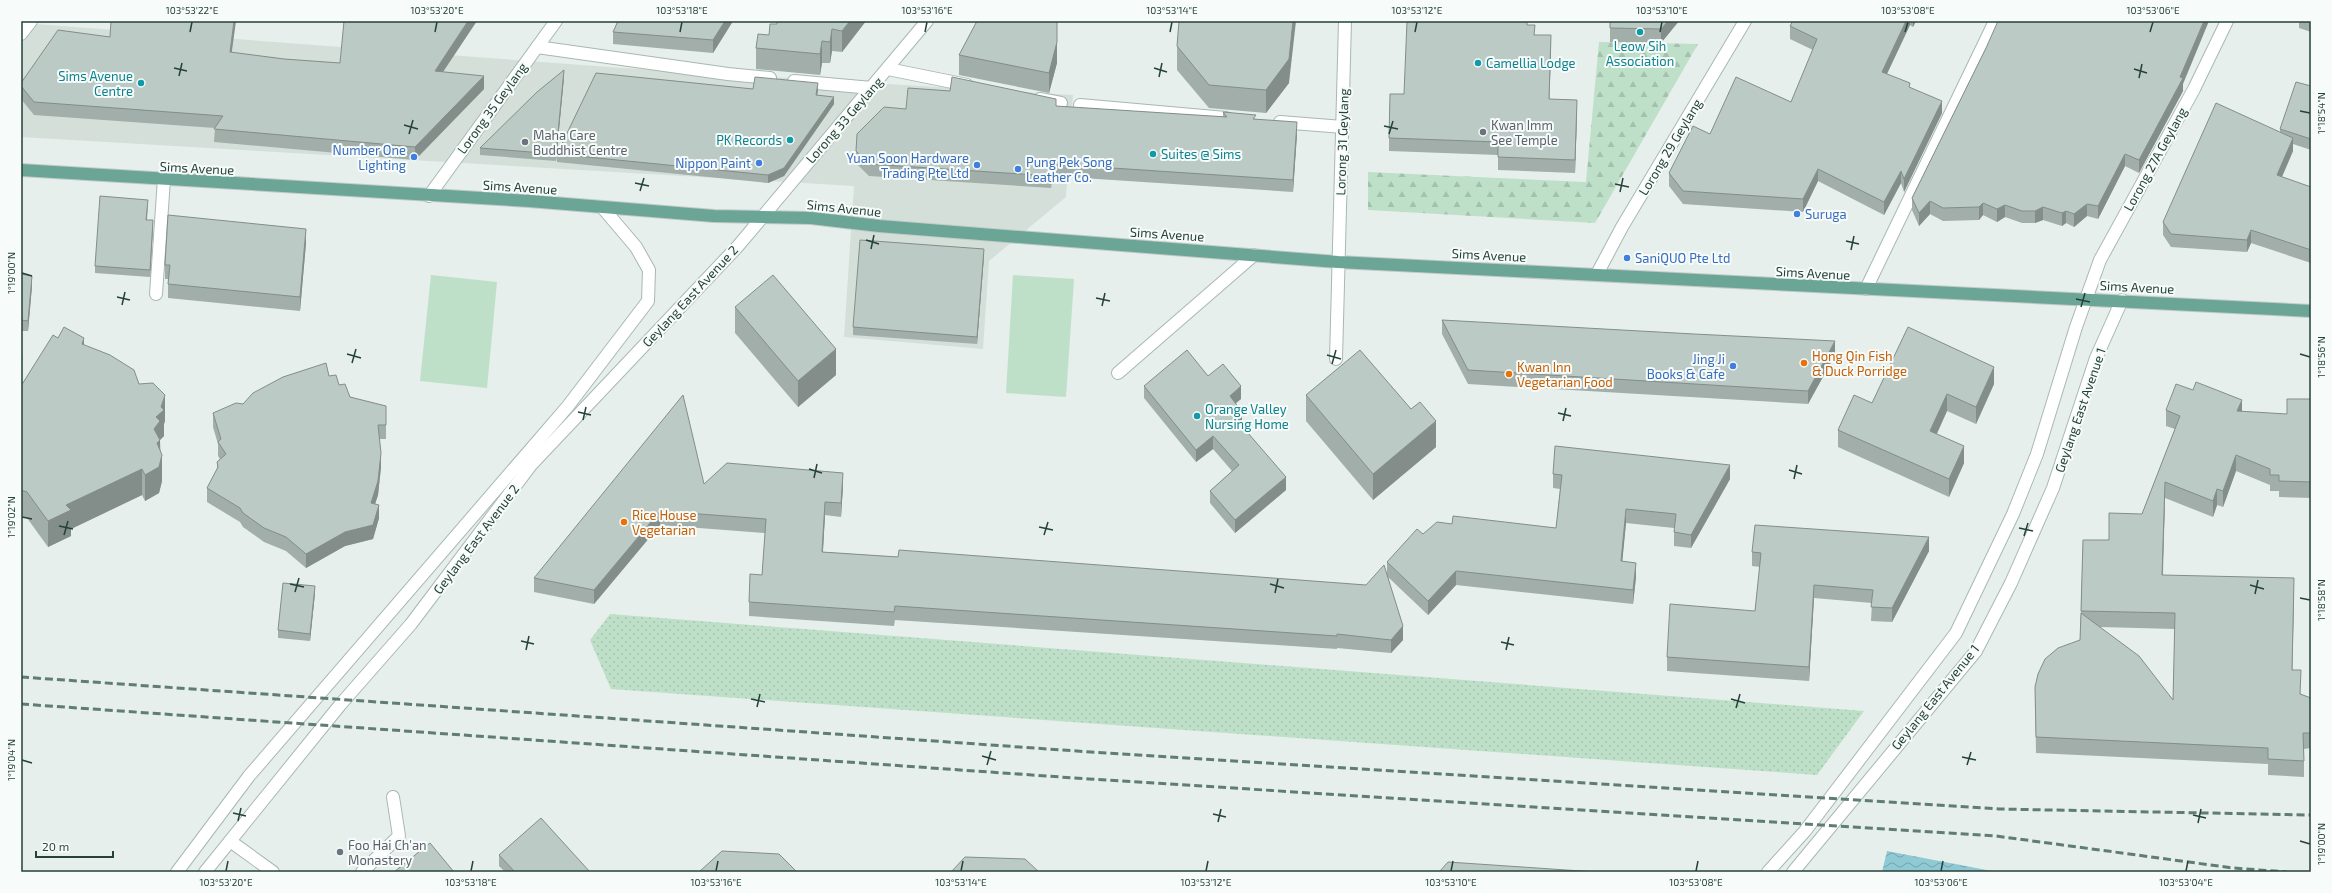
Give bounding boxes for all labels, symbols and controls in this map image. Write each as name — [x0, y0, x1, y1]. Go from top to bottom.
text: 103°53'22"E — [166, 4, 219, 16]
text: 103°53'20"E — [411, 4, 464, 16]
text: 103°53'18"E — [656, 4, 708, 16]
text: 103°53'16"E — [901, 4, 953, 16]
text: 103°53'14"E — [1146, 4, 1198, 16]
text: 103°53'12"E — [1392, 4, 1443, 16]
text: 103°53'10"E — [1636, 4, 1688, 16]
text: 103°53'08"E — [1881, 4, 1935, 16]
text: 103°53'06"E — [2126, 4, 2180, 16]
marker: Leow Sih Association — [1635, 27, 1645, 37]
place label: Leow Sih Association — [1606, 38, 1674, 69]
place label: Camellia Lodge — [1486, 55, 1576, 71]
marker: Camellia Lodge — [1473, 58, 1483, 68]
street label: Lorong 35 Geylang — [453, 59, 531, 157]
place label: Sims Avenue Centre — [58, 68, 133, 99]
street label: Lorong 33 Geylang — [802, 73, 886, 167]
marker: Sims Avenue Centre — [136, 78, 146, 88]
street label: Lorong 31 Geylang — [1332, 88, 1352, 196]
text: 1°18'54"N — [2315, 92, 2327, 134]
street label: Lorong 29 Geylang — [1635, 96, 1705, 198]
street label: Lorong 27A Geylang — [2120, 104, 2190, 214]
place label: Kwan Imm See Temple — [1491, 117, 1558, 148]
place label: Maha Care Buddhist Centre — [533, 127, 628, 158]
marker: Kwan Imm See Temple — [1478, 127, 1488, 137]
place label: PK Records — [716, 132, 782, 148]
marker: PK Records — [785, 135, 795, 145]
marker: Maha Care Buddhist Centre — [520, 137, 530, 147]
place label: Number One Lighting — [333, 142, 406, 173]
place label: Suites @ Sims — [1161, 146, 1241, 162]
marker: Suites @ Sims — [1148, 149, 1158, 159]
place label: Yuan Soon Hardware Trading Pte Ltd — [847, 150, 969, 181]
marker: Number One Lighting — [409, 152, 419, 162]
place label: Pung Pek Song Leather Co. — [1026, 154, 1112, 185]
place label: Nippon Paint — [675, 155, 751, 171]
street label: Sims Avenue — [159, 158, 235, 178]
marker: Nippon Paint — [754, 158, 764, 168]
marker: Yuan Soon Hardware Trading Pte Ltd — [972, 160, 982, 170]
marker: Pung Pek Song Leather Co. — [1013, 164, 1023, 174]
street label: Sims Avenue — [482, 176, 558, 198]
street label: Sims Avenue — [806, 196, 882, 220]
place label: Suruga — [1805, 206, 1847, 222]
marker: Suruga — [1792, 209, 1802, 219]
street label: Sims Avenue — [1129, 223, 1205, 245]
street label: Geylang East Avenue 2 — [639, 242, 741, 350]
street label: Sims Avenue — [1451, 245, 1527, 265]
place label: SaniQUO Pte Ltd — [1635, 250, 1730, 266]
text: 1°19'00"N — [5, 252, 17, 294]
marker: SaniQUO Pte Ltd — [1622, 253, 1632, 263]
street label: Sims Avenue — [1775, 263, 1851, 283]
street label: Sims Avenue — [2099, 277, 2175, 297]
text: 1°18'56"N — [2315, 336, 2327, 378]
street label: Geylang East Avenue 1 — [2051, 346, 2109, 474]
place label: Hong Qin Fish & Duck Porridge — [1812, 348, 1907, 379]
place label: Jing Ji Books & Cafe — [1647, 351, 1725, 382]
marker: Hong Qin Fish & Duck Porridge — [1799, 358, 1809, 368]
place label: Kwan Inn Vegetarian Food — [1517, 359, 1613, 390]
marker: Jing Ji Books & Cafe — [1728, 361, 1738, 371]
marker: Kwan Inn Vegetarian Food — [1504, 369, 1514, 379]
place label: Orange Valley Nursing Home — [1205, 401, 1289, 432]
marker: Orange Valley Nursing Home — [1192, 411, 1202, 421]
street label: Geylang East Avenue 2 — [430, 481, 522, 597]
text: 1°19'02"N — [5, 496, 17, 538]
place label: Rice House Vegetarian — [632, 507, 696, 538]
marker: Rice House Vegetarian — [619, 517, 629, 527]
text: 1°18'58"N — [2315, 579, 2327, 621]
street label: Geylang East Avenue 1 — [1888, 641, 1982, 753]
text: 1°19'04"N — [5, 739, 17, 781]
text: 1°19'00"N — [2315, 823, 2327, 865]
scale bar — [36, 833, 113, 859]
place label: Foo Hai Ch'an Monastery — [348, 837, 427, 868]
text: 20 m — [42, 839, 69, 853]
marker: Foo Hai Ch'an Monastery — [335, 847, 345, 857]
text: 103°53'20"E — [200, 876, 253, 888]
text: 103°53'18"E — [445, 876, 497, 888]
text: 103°53'16"E — [690, 876, 742, 888]
text: 103°53'14"E — [935, 876, 987, 888]
text: 103°53'12"E — [1181, 876, 1232, 888]
text: 103°53'10"E — [1425, 876, 1477, 888]
text: 103°53'08"E — [1669, 876, 1723, 888]
text: 103°53'06"E — [1914, 876, 1968, 888]
text: 103°53'04"E — [2159, 876, 2213, 888]

